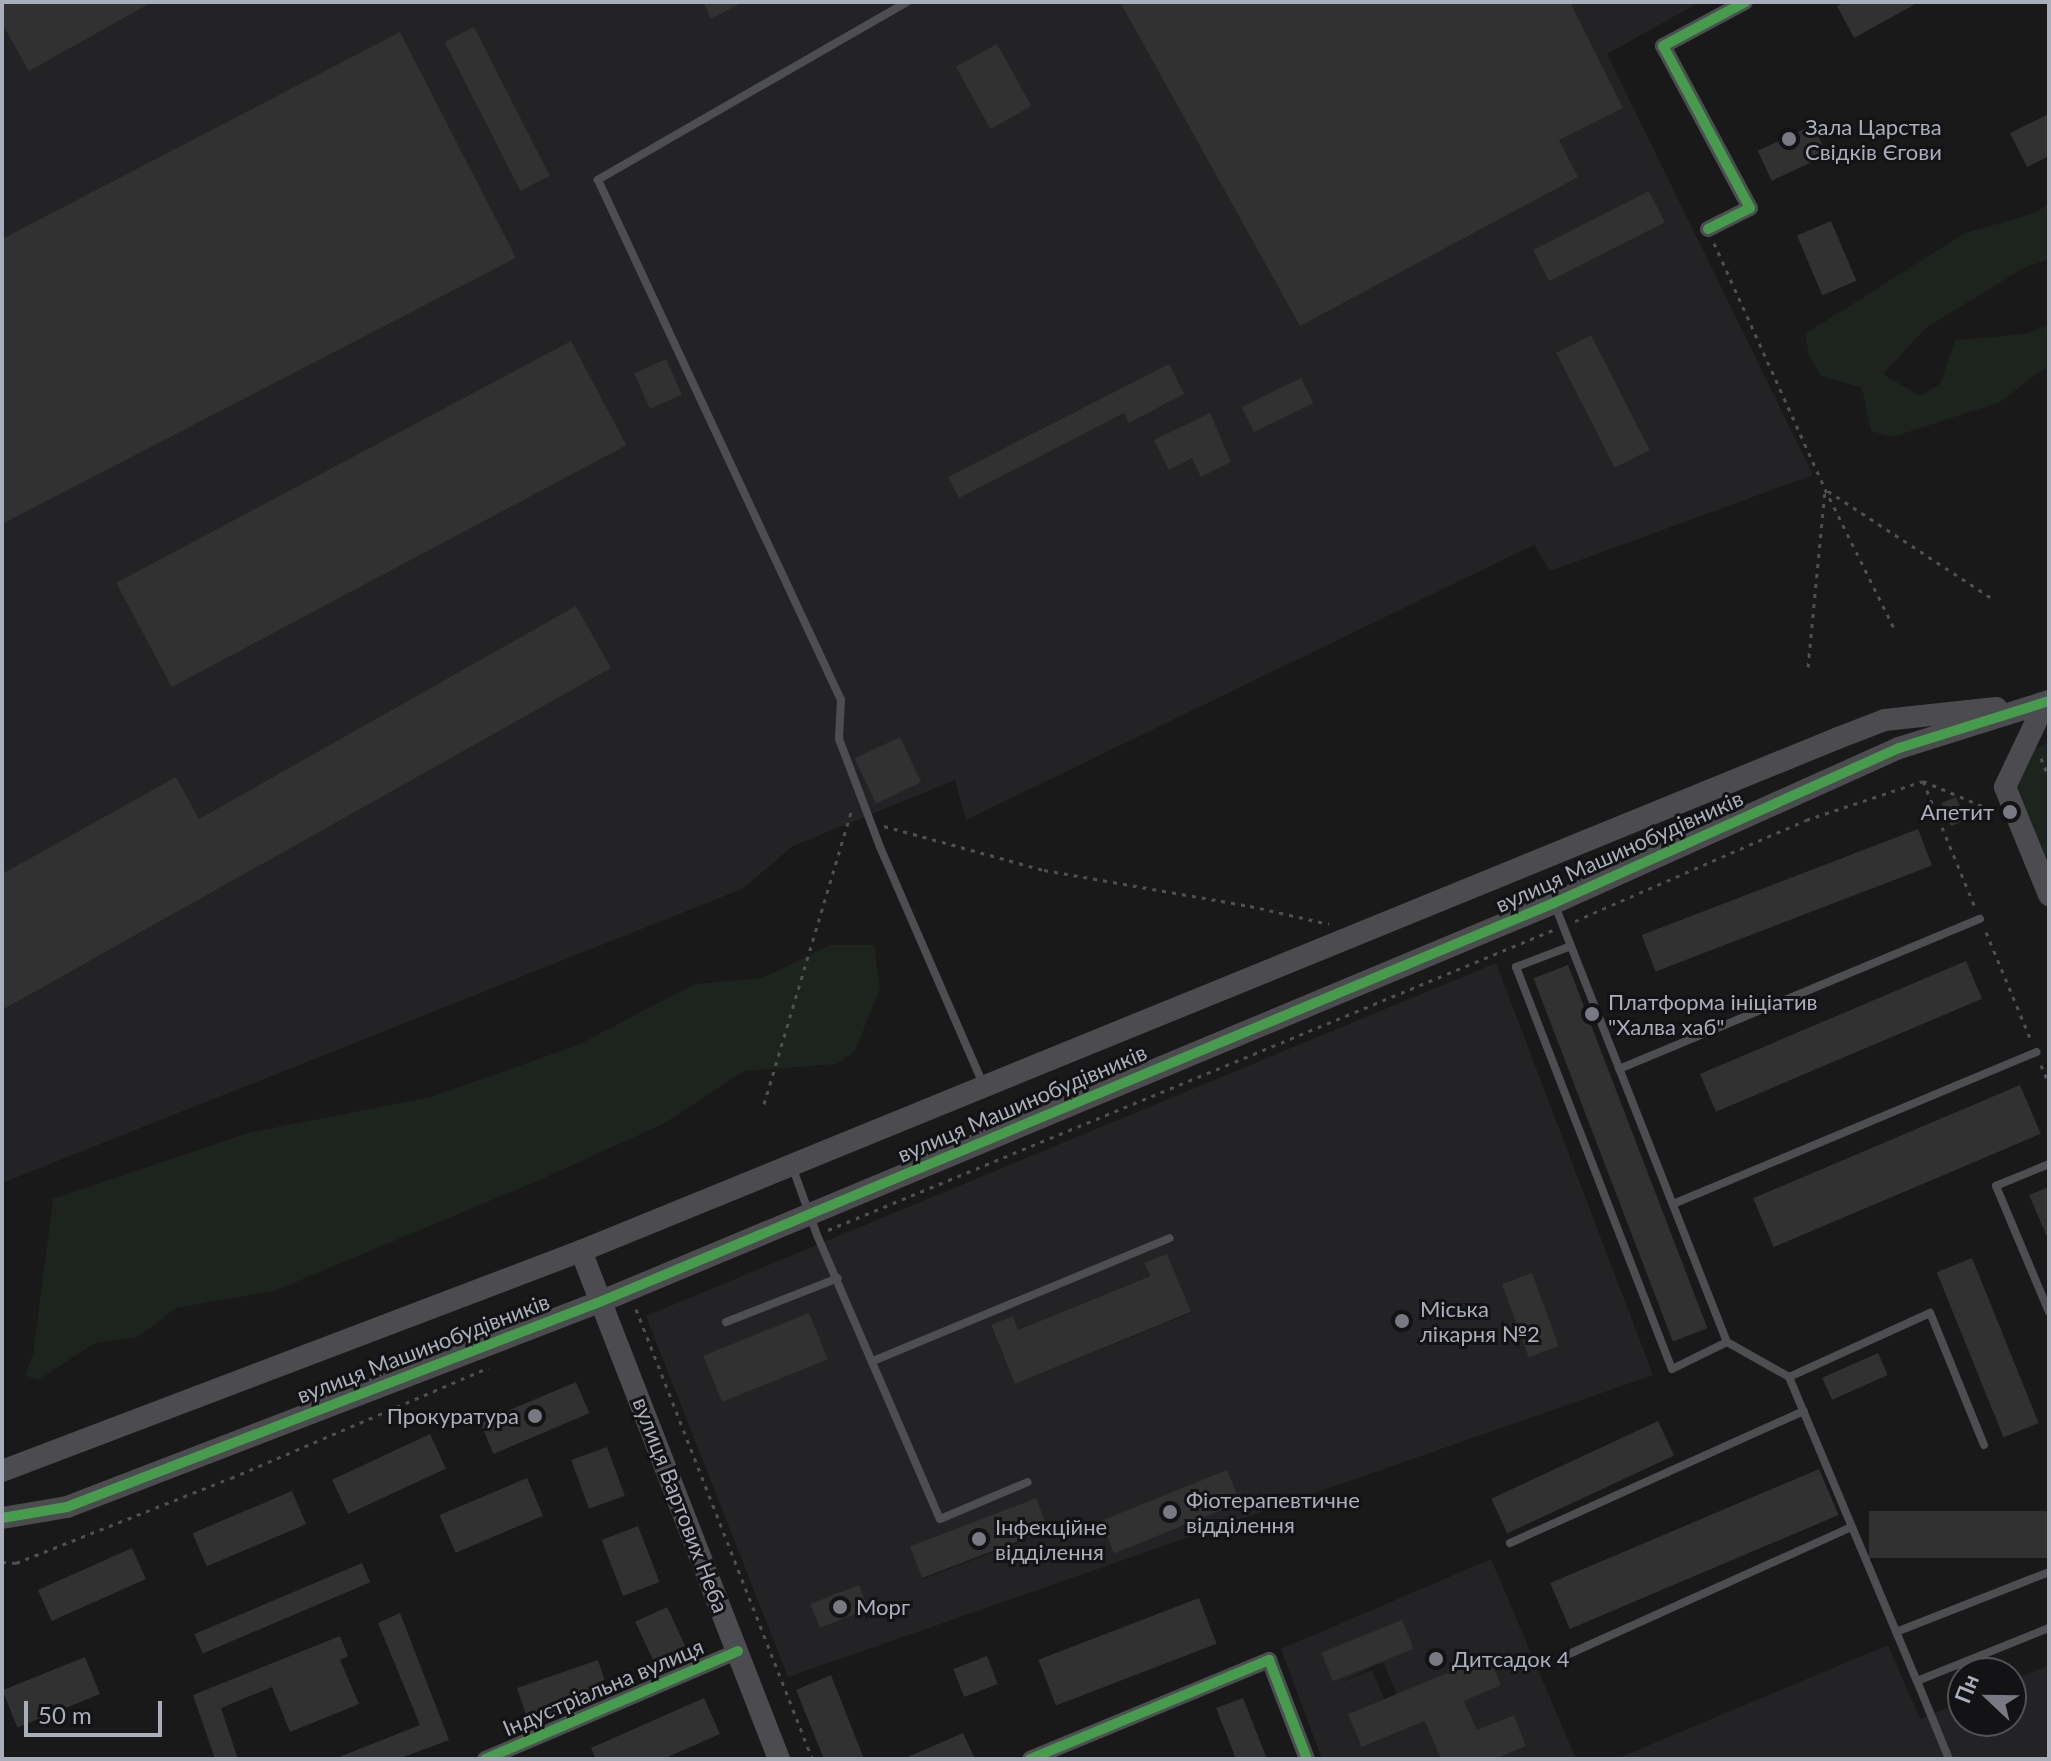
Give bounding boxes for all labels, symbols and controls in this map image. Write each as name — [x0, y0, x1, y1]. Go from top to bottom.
place label: Зала Царства Свідків Єгови — [1805, 113, 1942, 164]
marker: Зала Царства Свідків Єгови — [1780, 130, 1798, 148]
street label: вулиця Машинобудівників — [1491, 784, 1747, 918]
place label: Апетит — [1920, 799, 1994, 825]
marker: Апетит — [2001, 803, 2019, 821]
place label: Платформа ініціатив "Халва хаб" — [1608, 988, 1817, 1040]
marker: Платформа ініціатив "Халва хаб" — [1583, 1005, 1601, 1023]
street label: вулиця Машинобудівників — [893, 1038, 1151, 1168]
street label: вулиця Машинобудівників — [293, 1288, 553, 1408]
place label: Міська лікарня №2 — [1420, 1295, 1540, 1346]
marker: Міська лікарня №2 — [1391, 1310, 1413, 1332]
street label: вулиця Вартових Неба — [628, 1394, 734, 1616]
place label: Прокуратура — [387, 1403, 519, 1429]
marker: Прокуратура — [526, 1407, 544, 1425]
place label: Фіотерапевтичне відділення — [1186, 1486, 1360, 1538]
marker: Фіотерапевтичне відділення — [1161, 1503, 1179, 1521]
place label: Інфекційне відділення — [995, 1513, 1107, 1564]
marker: Інфекційне відділення — [970, 1530, 988, 1548]
place label: Морг — [856, 1594, 910, 1620]
marker: Морг — [831, 1598, 849, 1616]
street label: Індустріальна вулиця — [499, 1633, 707, 1741]
place label: Дитсадок 4 — [1452, 1646, 1570, 1672]
marker: Дитсадок 4 — [1427, 1650, 1445, 1668]
north arrow — [1947, 1657, 2027, 1737]
text: Пн — [1948, 1670, 1984, 1707]
scale bar — [28, 1685, 166, 1735]
text: 50 m — [38, 1700, 92, 1729]

